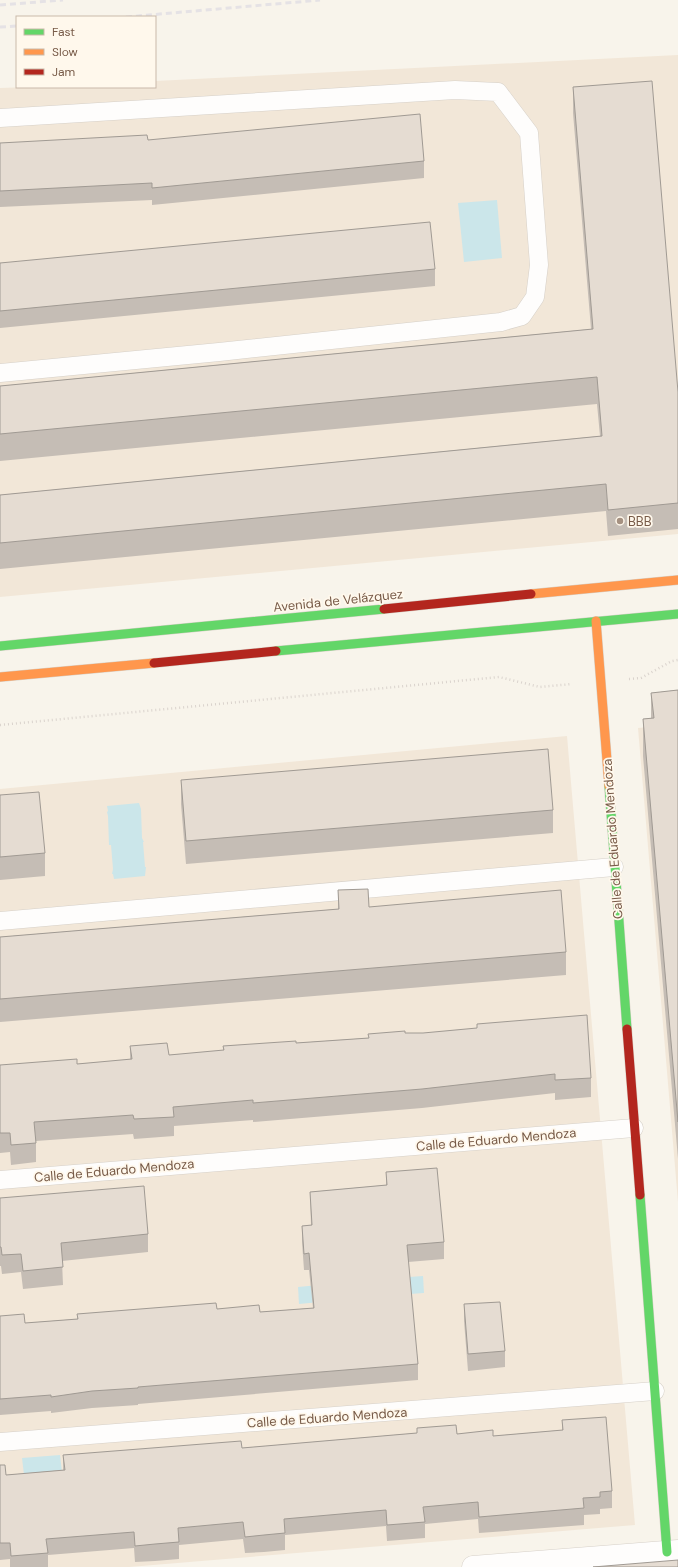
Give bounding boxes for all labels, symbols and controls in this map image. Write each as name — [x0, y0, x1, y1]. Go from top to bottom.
legend — [16, 16, 156, 88]
text: Fast — [52, 24, 75, 40]
text: Slow — [52, 44, 78, 60]
text: Jam — [52, 64, 75, 80]
place label: BBB — [628, 513, 652, 530]
marker: BBB — [615, 516, 625, 526]
street label: Avenida de Velázquez — [272, 585, 404, 616]
street label: Calle de Eduardo Mendoza — [598, 758, 627, 920]
street label: Calle de Eduardo Mendoza — [415, 1124, 577, 1155]
street label: Calle de Eduardo Mendoza — [33, 1155, 195, 1186]
street label: Calle de Eduardo Mendoza — [246, 1403, 408, 1432]

